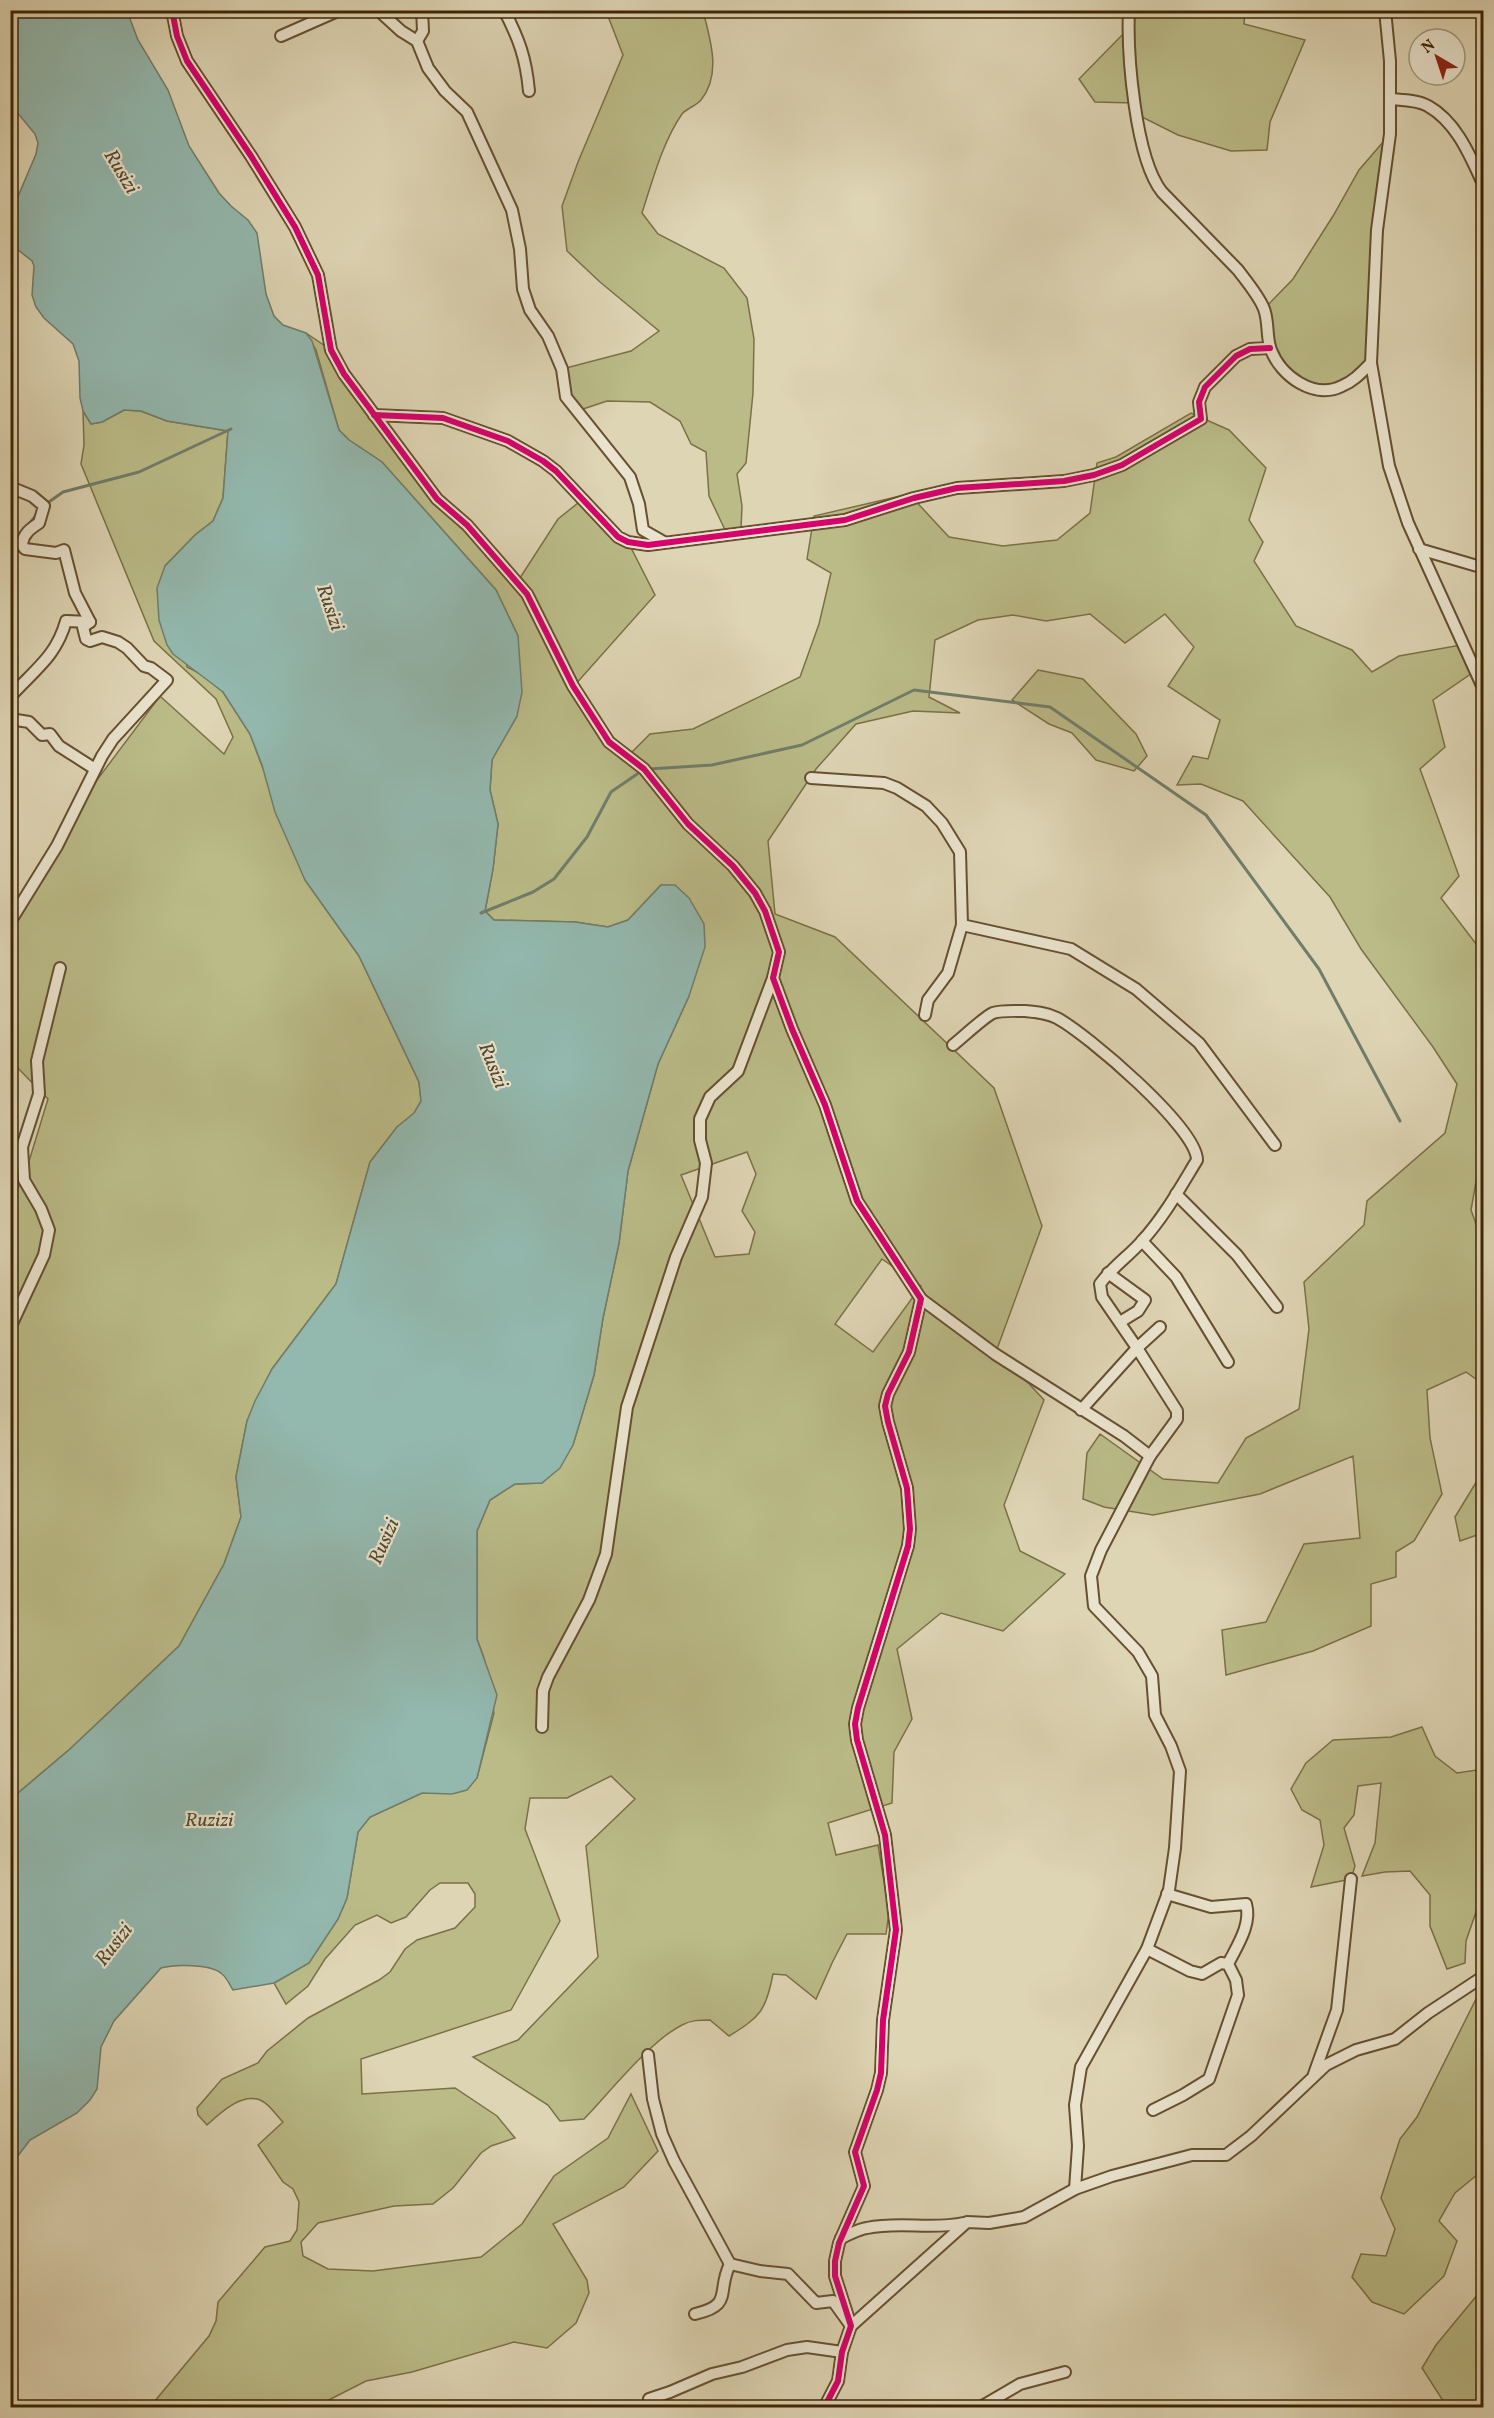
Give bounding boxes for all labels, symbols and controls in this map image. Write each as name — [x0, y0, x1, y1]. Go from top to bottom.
north arrow — [1407, 27, 1467, 87]
text: N — [1417, 34, 1441, 59]
water label: Rusizi — [96, 145, 145, 200]
water label: Rusizi — [308, 581, 350, 636]
water label: Rusizi — [470, 1039, 514, 1094]
water label: Rusizi — [362, 1514, 408, 1569]
water label: Ruzizi — [185, 1807, 234, 1835]
water label: Rusizi — [89, 1917, 141, 1973]

